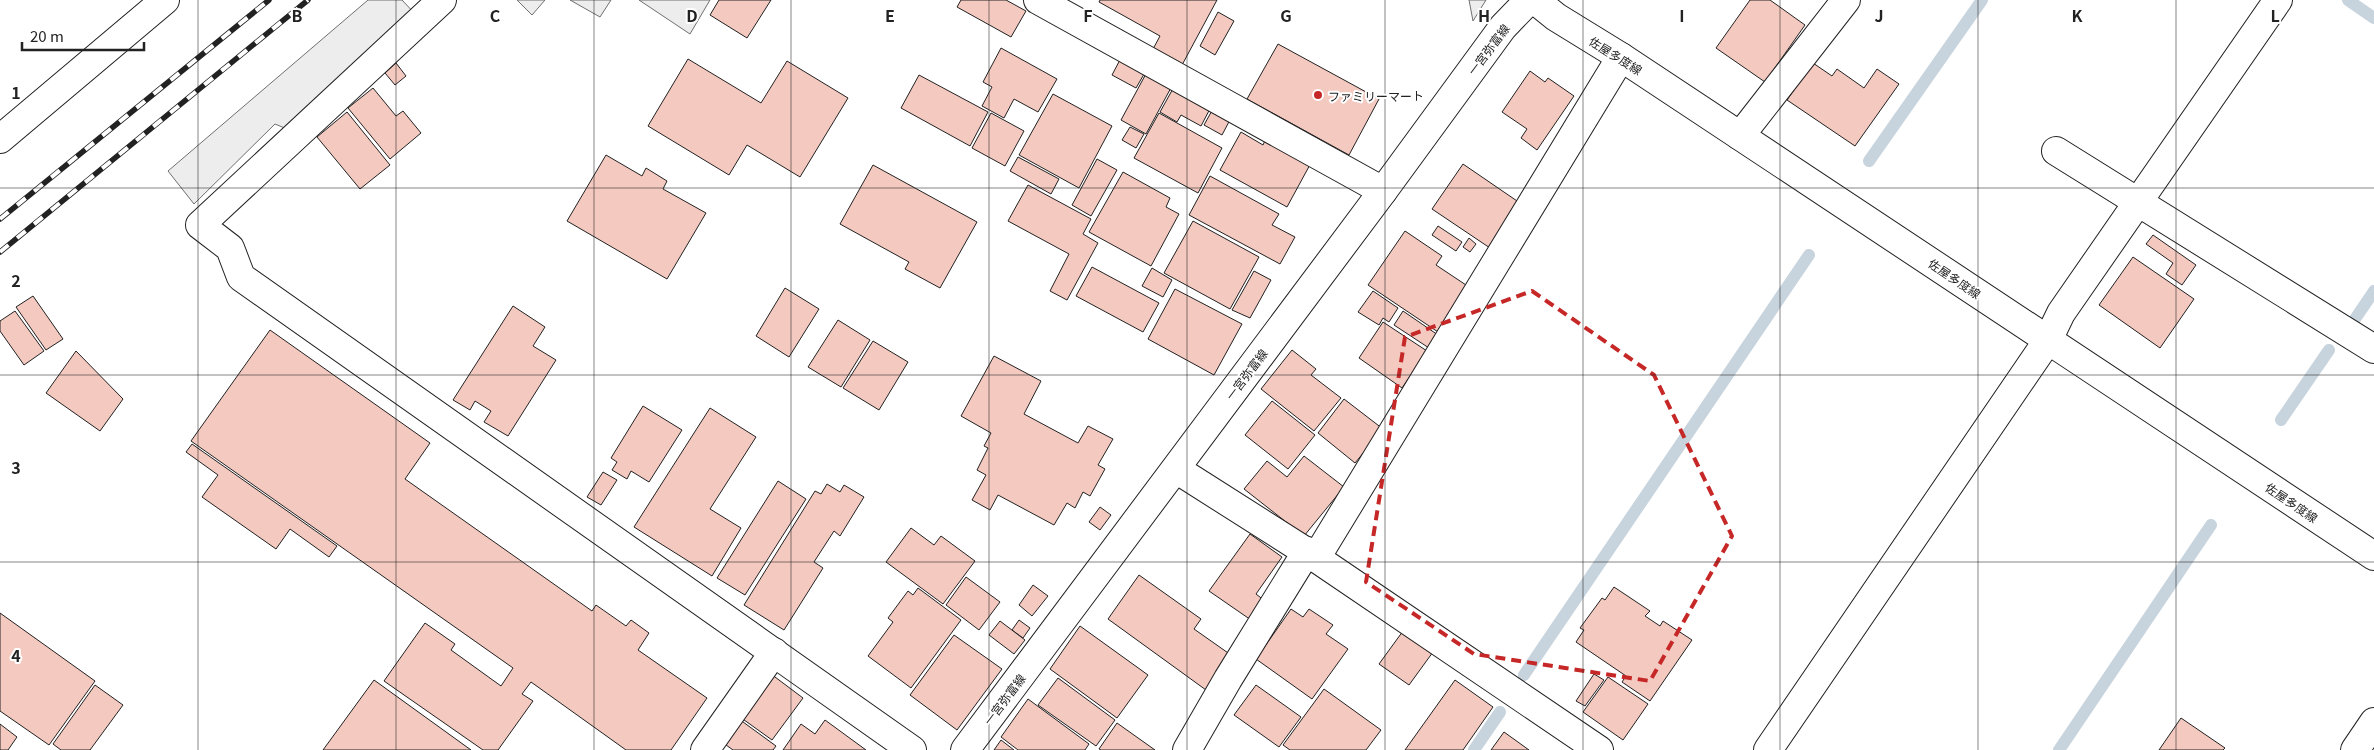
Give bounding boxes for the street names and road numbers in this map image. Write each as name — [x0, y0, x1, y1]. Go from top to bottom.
street label: 一宮弥富線 — [1463, 20, 1513, 78]
street label: 佐屋多度線 — [1586, 32, 1646, 78]
street label: 佐屋多度線 — [1925, 254, 1985, 302]
street label: 一宮弥富線 — [1221, 345, 1271, 403]
street label: 佐屋多度線 — [2262, 478, 2322, 526]
street label: 一宮弥富線 — [979, 670, 1029, 728]

